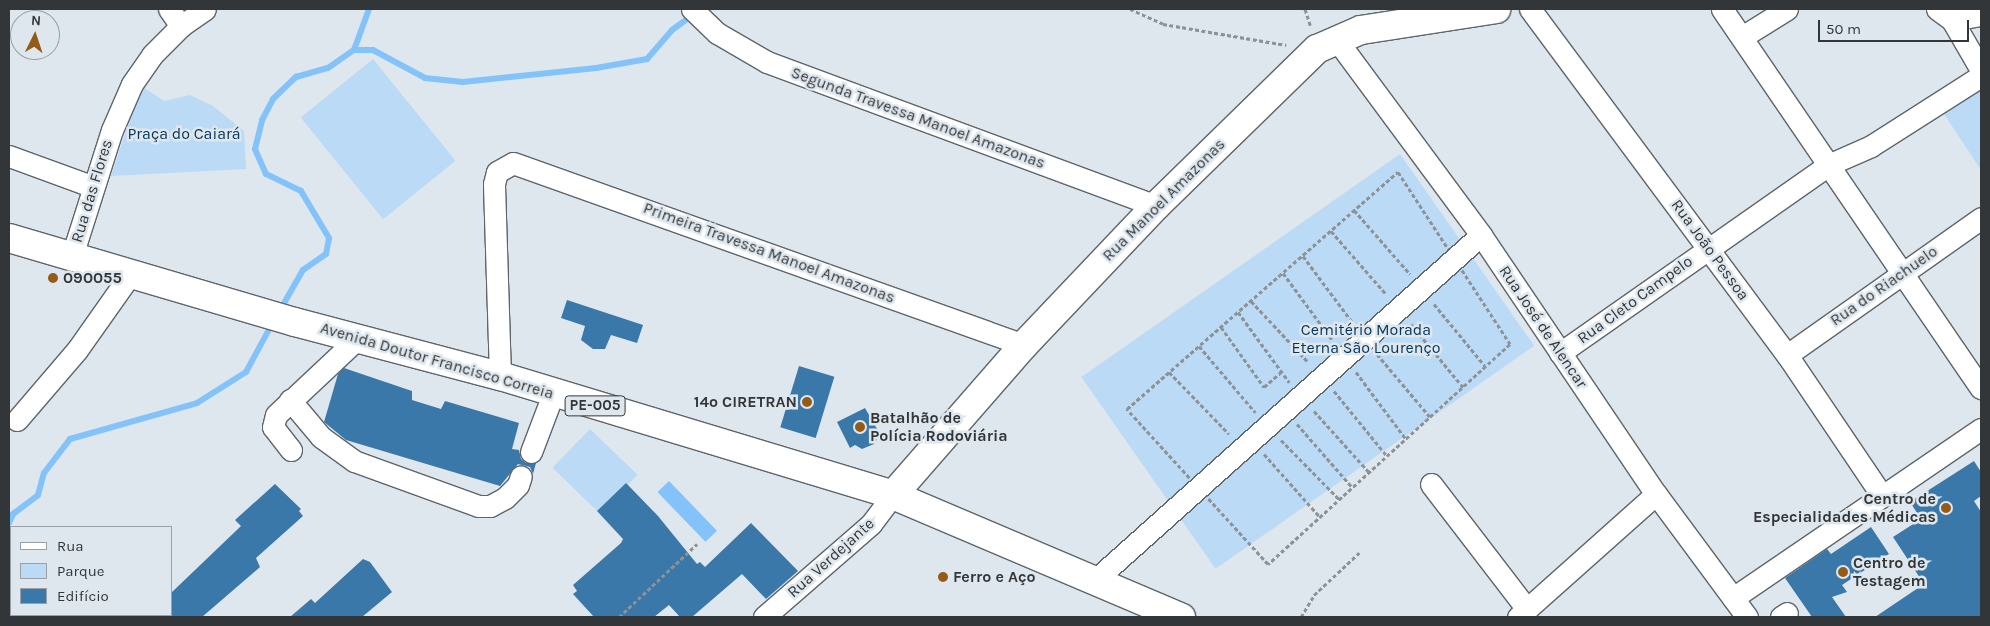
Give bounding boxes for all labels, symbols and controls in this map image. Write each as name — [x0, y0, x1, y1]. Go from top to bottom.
north arrow — [10, 10, 60, 60]
scale bar — [1820, 10, 1971, 42]
text: N — [30, 12, 42, 29]
text: 50 m — [1826, 20, 1861, 38]
street label: Segunda Travessa Manoel Amazonas — [788, 63, 1048, 173]
park label: Praça do Caiará — [127, 124, 241, 144]
street label: Rua Manoel Amazonas — [1099, 135, 1229, 265]
street label: Rua das Flores — [67, 137, 117, 245]
street label: Rua João Pessoa — [1667, 196, 1753, 304]
street label: Primeira Travessa Manoel Amazonas — [641, 198, 897, 308]
street label: Rua do Riachuelo — [1827, 242, 1941, 330]
street label: Rua Cleto Campelo — [1574, 252, 1696, 348]
street label: Rua José de Alencar — [1495, 262, 1591, 392]
place label: 090055 — [63, 268, 122, 288]
marker: 090055 — [47, 272, 59, 284]
street label: Avenida Doutor Francisco Correia — [318, 318, 556, 404]
park label: Cemitério Morada Eterna São Lourenço — [1292, 320, 1440, 358]
place label: 14º CIRETRAN — [694, 392, 797, 412]
road number: PE-005 — [564, 394, 626, 418]
marker: 14º CIRETRAN — [801, 396, 813, 408]
place label: Batalhão de Polícia Rodoviária — [870, 408, 1008, 446]
marker: Batalhão de Polícia Rodoviária — [854, 421, 866, 433]
place label: Centro de Especialidades Médicas — [1753, 489, 1936, 527]
marker: Centro de Especialidades Médicas — [1940, 502, 1952, 514]
street label: Rua Verdejante — [784, 514, 878, 602]
legend — [10, 526, 172, 616]
text: Rua — [57, 537, 84, 555]
place label: Centro de Testagem — [1853, 553, 1926, 591]
text: Parque — [57, 562, 105, 580]
marker: Centro de Testagem — [1837, 566, 1849, 578]
place label: Ferro e Aço — [953, 567, 1035, 587]
marker: Ferro e Aço — [937, 571, 949, 583]
text: Edifício — [57, 587, 109, 605]

